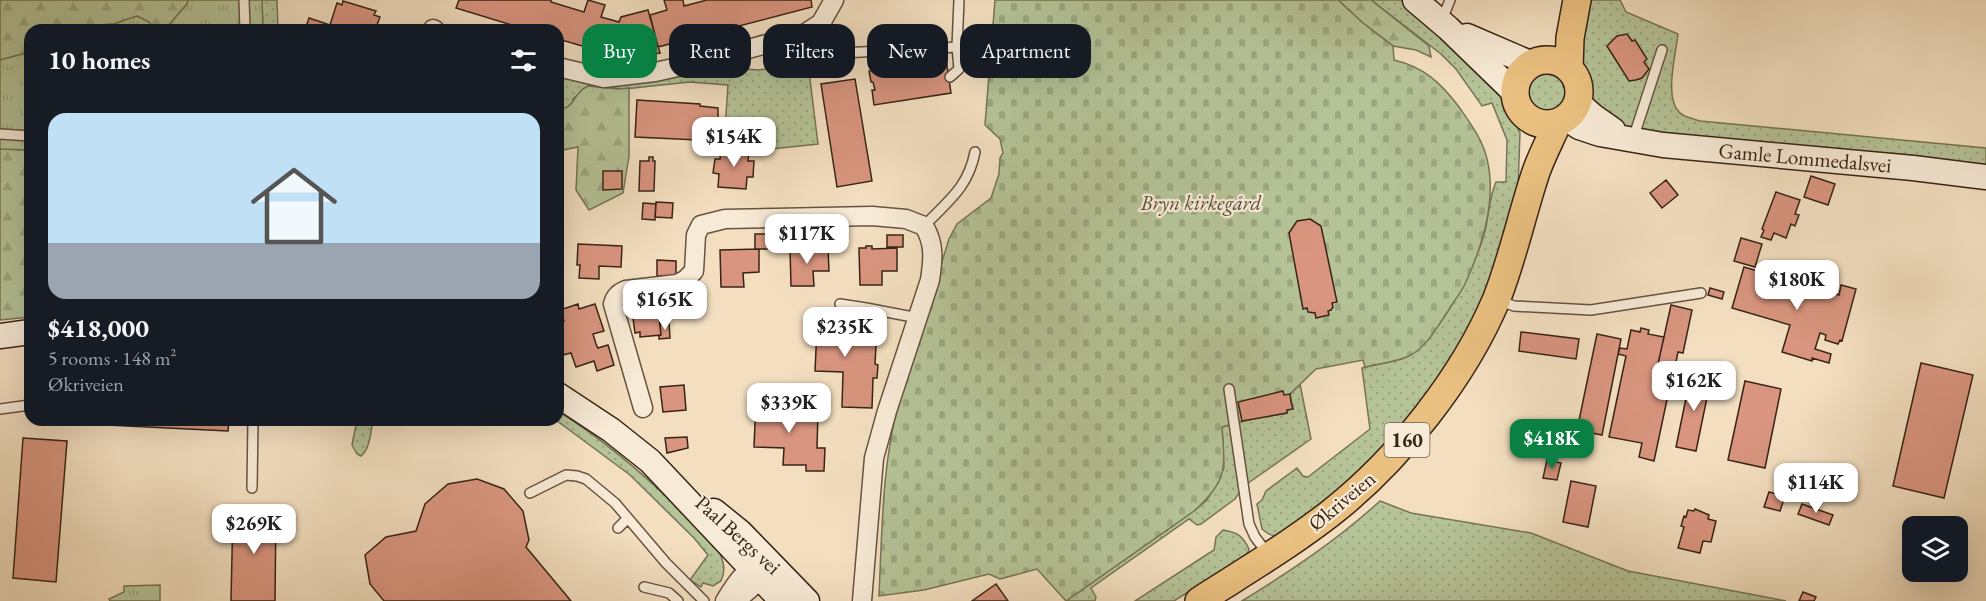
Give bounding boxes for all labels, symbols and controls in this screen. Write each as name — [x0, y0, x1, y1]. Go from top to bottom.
chip: Buy — [582, 24, 657, 78]
chip: Rent — [669, 24, 751, 78]
chip: Filters — [763, 24, 855, 78]
chip: New — [867, 24, 948, 78]
chip: Apartment — [960, 24, 1091, 78]
text: 10 homes — [48, 43, 150, 77]
icon: filters — [507, 44, 540, 77]
pin: $154K — [692, 117, 776, 168]
text: $154K — [706, 123, 762, 149]
street label: Gamle Lommedalsvei — [1717, 136, 1893, 179]
icon: home — [240, 152, 348, 260]
park label: Bryn kirkegård — [1140, 189, 1262, 216]
pin: $117K — [765, 214, 849, 265]
text: $117K — [779, 220, 835, 246]
pin: $180K — [1755, 260, 1839, 311]
text: $180K — [1769, 266, 1825, 292]
pin: $165K — [623, 280, 707, 331]
text: $165K — [637, 286, 693, 312]
pin: $235K — [803, 307, 887, 358]
text: $418,000 — [48, 311, 149, 345]
text: $235K — [817, 313, 873, 339]
text: 5 rooms · 148 m² — [48, 345, 176, 371]
pin: $162K — [1652, 361, 1736, 412]
text: $162K — [1666, 367, 1722, 393]
text: Økriveien — [48, 371, 124, 397]
pin: $339K — [747, 383, 831, 434]
text: $339K — [761, 389, 817, 415]
pin: $418K — [1510, 419, 1594, 470]
road number: 160 — [1384, 423, 1430, 457]
text: $418K — [1524, 425, 1580, 451]
pin: $114K — [1774, 463, 1858, 514]
street label: Økriveien — [1303, 465, 1381, 537]
text: $114K — [1788, 469, 1844, 495]
street label: Paal Bergs vei — [690, 489, 787, 580]
pin: $269K — [212, 504, 296, 555]
text: $269K — [226, 510, 282, 536]
map controls — [1902, 516, 1968, 582]
button: layers — [1902, 516, 1968, 582]

